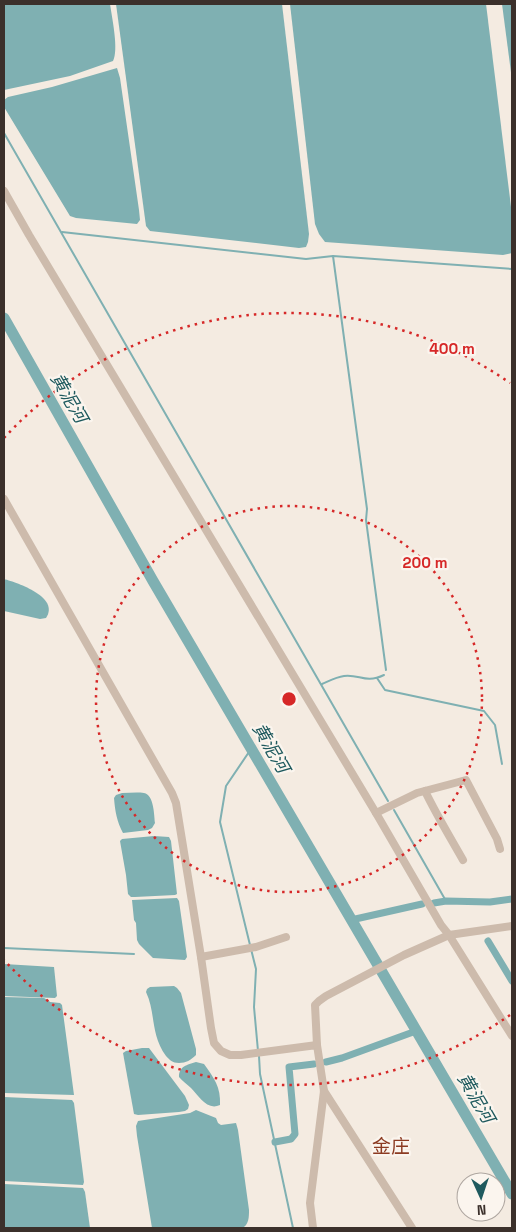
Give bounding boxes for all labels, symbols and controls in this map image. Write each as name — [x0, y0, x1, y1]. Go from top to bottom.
text: 400 m — [429, 339, 475, 358]
water label: 黄泥河 — [46, 369, 94, 429]
text: 200 m — [403, 553, 447, 572]
centre of rings — [280, 690, 298, 708]
water label: 黄泥河 — [248, 719, 296, 779]
water label: 黄泥河 — [453, 1069, 501, 1129]
district label: 金庄 — [372, 1134, 410, 1159]
north arrow — [456, 1172, 506, 1222]
text: N — [477, 1201, 487, 1219]

